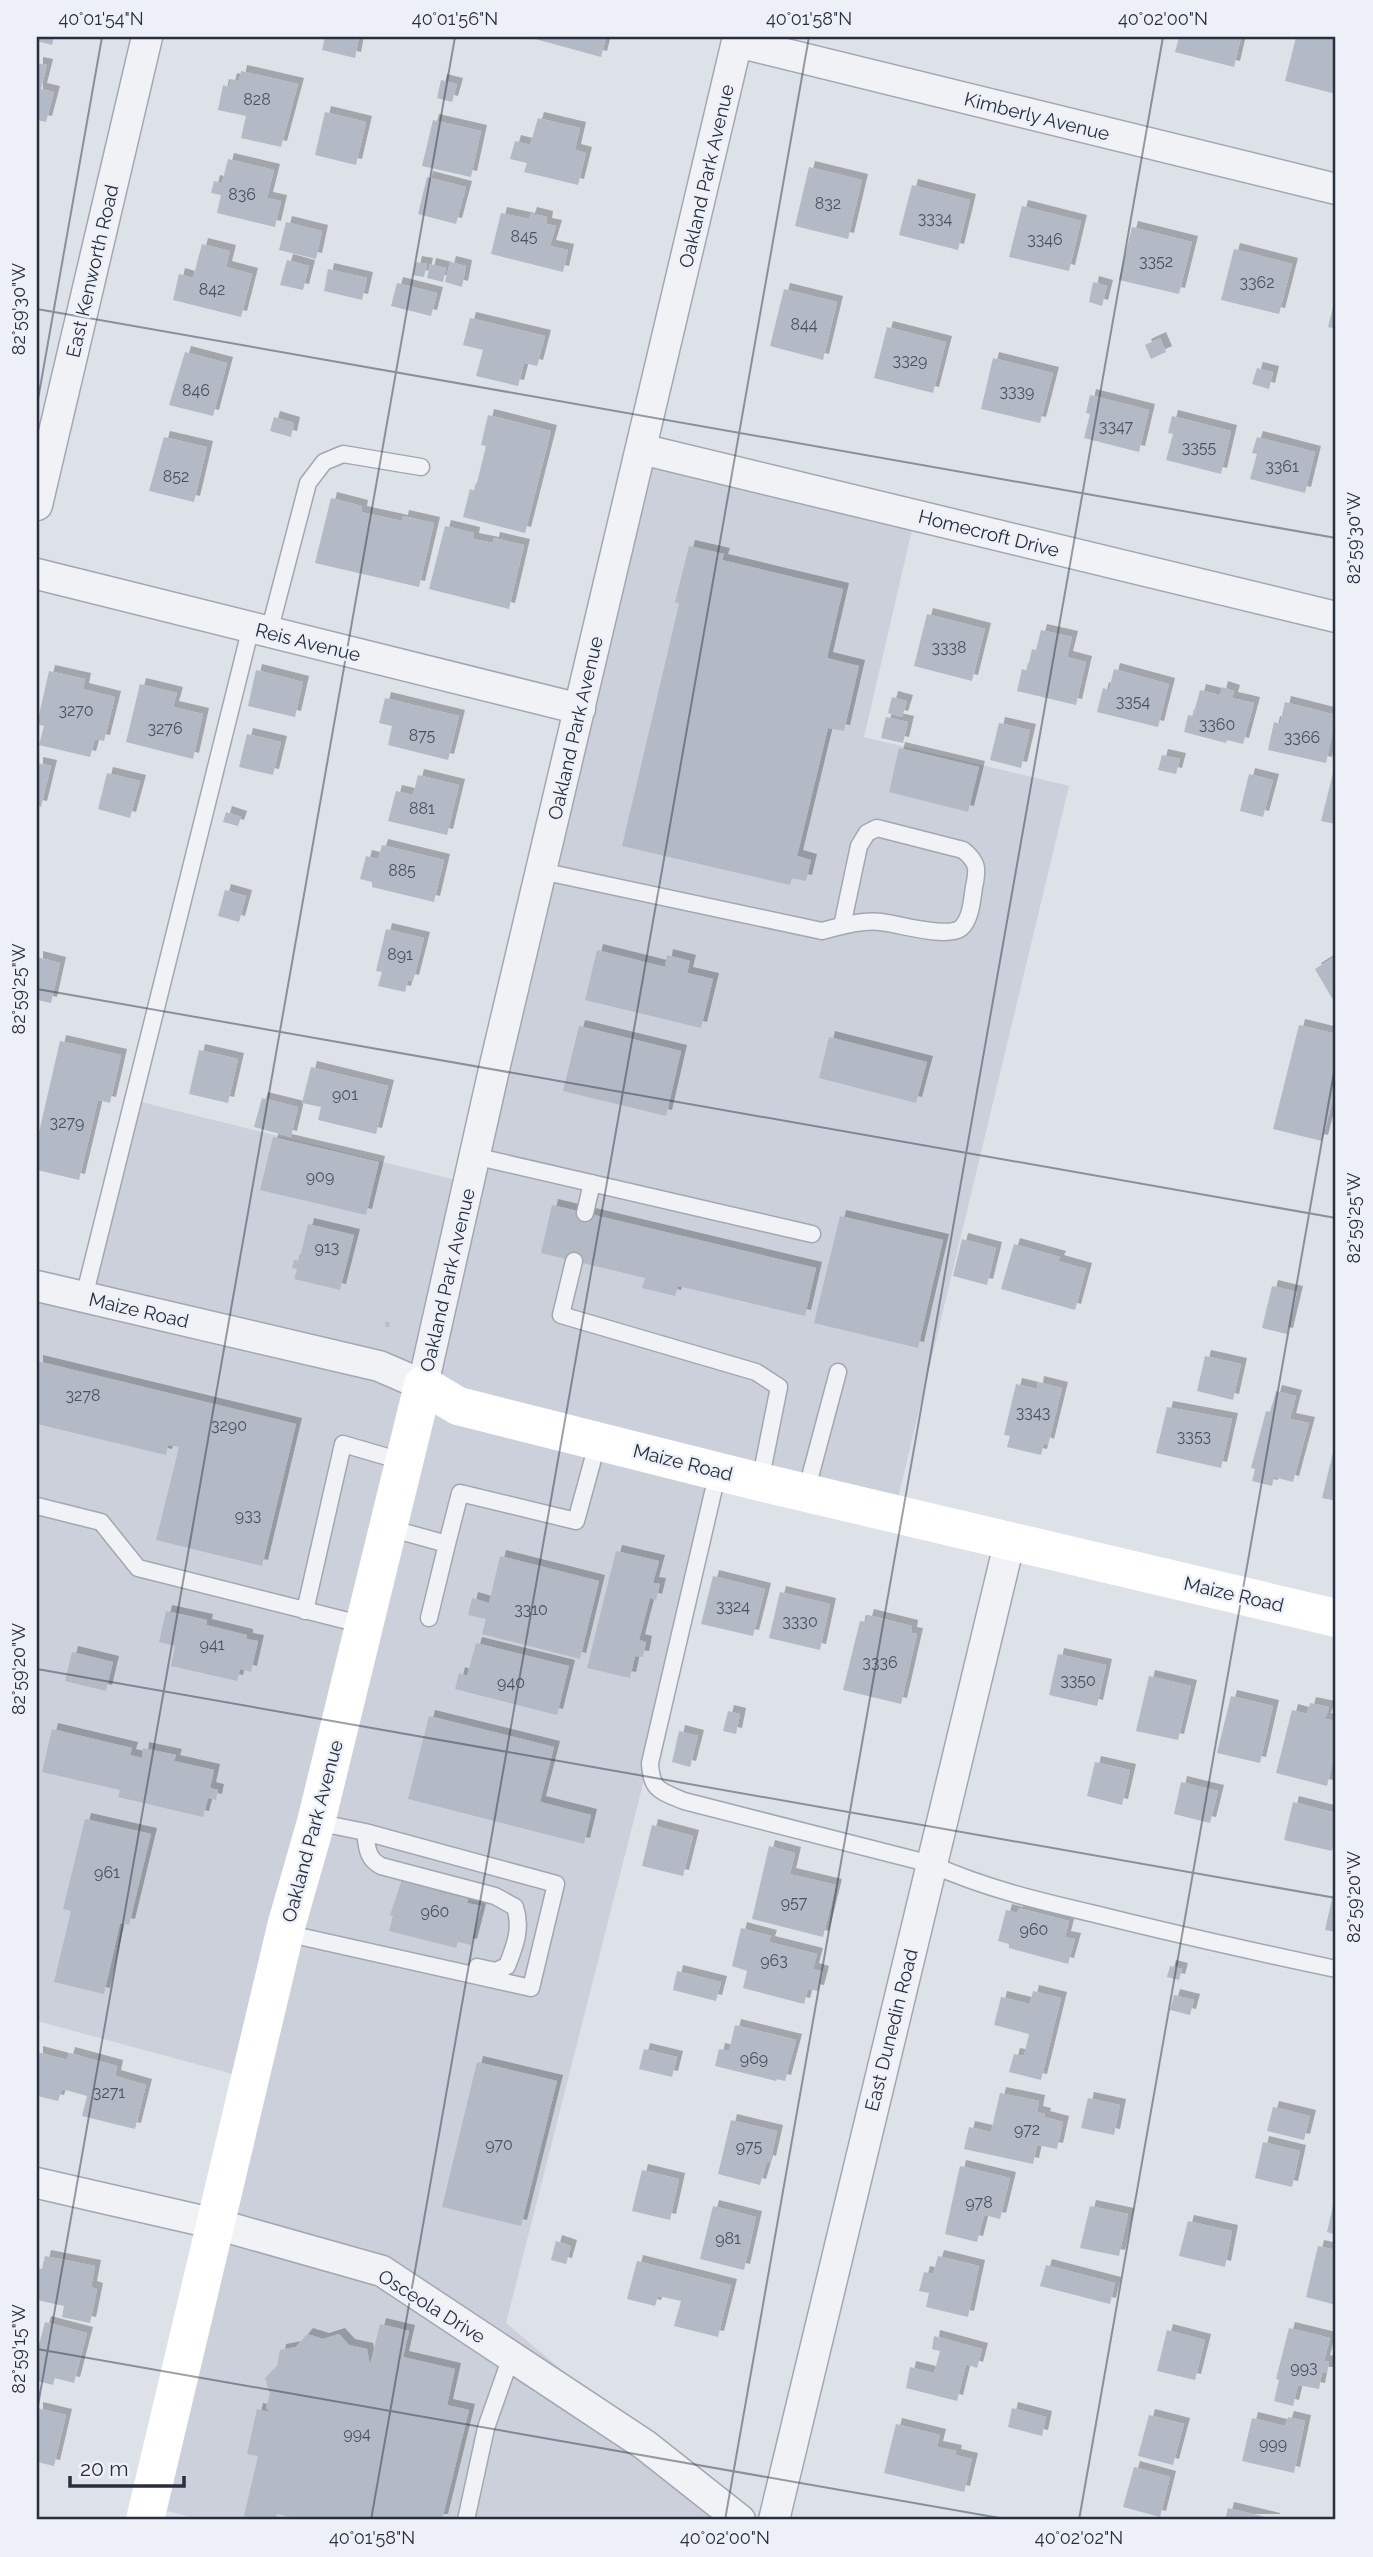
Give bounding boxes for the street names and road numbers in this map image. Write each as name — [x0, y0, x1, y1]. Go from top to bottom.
street label: Oakland Park Avenue — [674, 82, 738, 270]
street label: Kimberly Avenue — [962, 87, 1112, 145]
street label: East Kenworth Road — [61, 182, 123, 360]
street label: Homecroft Drive — [916, 505, 1062, 561]
street label: Reis Avenue — [253, 618, 363, 666]
street label: Oakland Park Avenue — [543, 634, 607, 822]
street label: Oakland Park Avenue — [415, 1186, 479, 1374]
street label: Maize Road — [87, 1288, 191, 1332]
street label: Maize Road — [631, 1439, 735, 1485]
street label: Maize Road — [1182, 1572, 1286, 1616]
street label: Oakland Park Avenue — [277, 1738, 347, 1924]
street label: East Dunedin Road — [860, 1946, 922, 2114]
street label: Osceola Drive — [374, 2264, 490, 2348]

